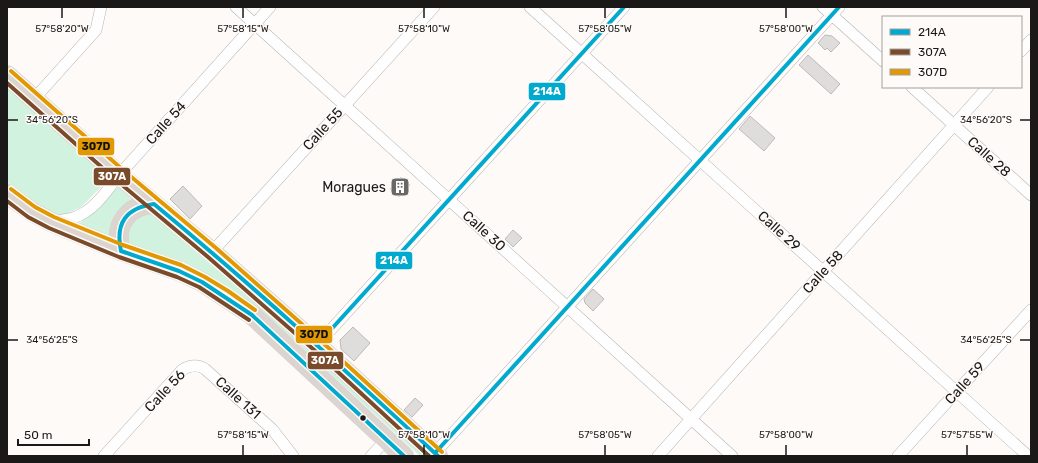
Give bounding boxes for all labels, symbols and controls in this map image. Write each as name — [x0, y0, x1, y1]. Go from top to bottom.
legend — [882, 16, 1022, 88]
text: 57°58'20"W — [35, 23, 89, 35]
text: 57°58'15"W — [217, 23, 269, 35]
text: 57°58'10"W — [398, 23, 450, 35]
text: 57°58'05"W — [578, 23, 632, 35]
text: 57°58'00"W — [759, 23, 813, 35]
text: 214A — [918, 25, 946, 39]
text: 307A — [918, 45, 946, 59]
text: 307D — [918, 65, 947, 79]
line badge: 214A — [528, 82, 566, 101]
text: 214A — [533, 85, 561, 98]
street label: Calle 54 — [142, 98, 190, 148]
street label: Calle 55 — [299, 104, 347, 154]
text: 34°56'20"S — [26, 114, 78, 126]
text: 34°56'20"S — [960, 114, 1012, 126]
street label: Calle 28 — [964, 133, 1014, 181]
line badge: 307D — [77, 137, 115, 156]
text: 307D — [82, 140, 111, 153]
line badge: 307A — [93, 167, 131, 186]
text: 307A — [98, 170, 126, 183]
building icon: Moragues — [389, 176, 411, 198]
place label: Moragues — [322, 179, 386, 196]
street label: Calle 30 — [459, 207, 509, 255]
street label: Calle 29 — [754, 207, 804, 255]
street label: Calle 58 — [799, 247, 847, 297]
line badge: 214A — [375, 251, 413, 270]
text: 214A — [380, 254, 408, 267]
line badge: 307D — [295, 325, 333, 344]
text: 307D — [300, 328, 329, 341]
text: 34°56'25"S — [26, 334, 78, 346]
text: 34°56'25"S — [960, 334, 1012, 346]
line badge: 307A — [307, 351, 344, 370]
text: 307A — [311, 354, 339, 367]
street label: Calle 59 — [941, 358, 989, 408]
street label: Calle 56 — [141, 366, 189, 416]
street label: Calle 131 — [212, 373, 264, 423]
unlabelled marker — [358, 413, 368, 423]
scale bar — [18, 421, 89, 447]
text: 50 m — [24, 428, 52, 442]
text: 57°58'15"W — [217, 429, 269, 441]
text: 57°58'10"W — [398, 429, 450, 441]
text: 57°58'05"W — [578, 429, 632, 441]
text: 57°58'00"W — [759, 429, 813, 441]
text: 57°57'55"W — [941, 429, 993, 441]

